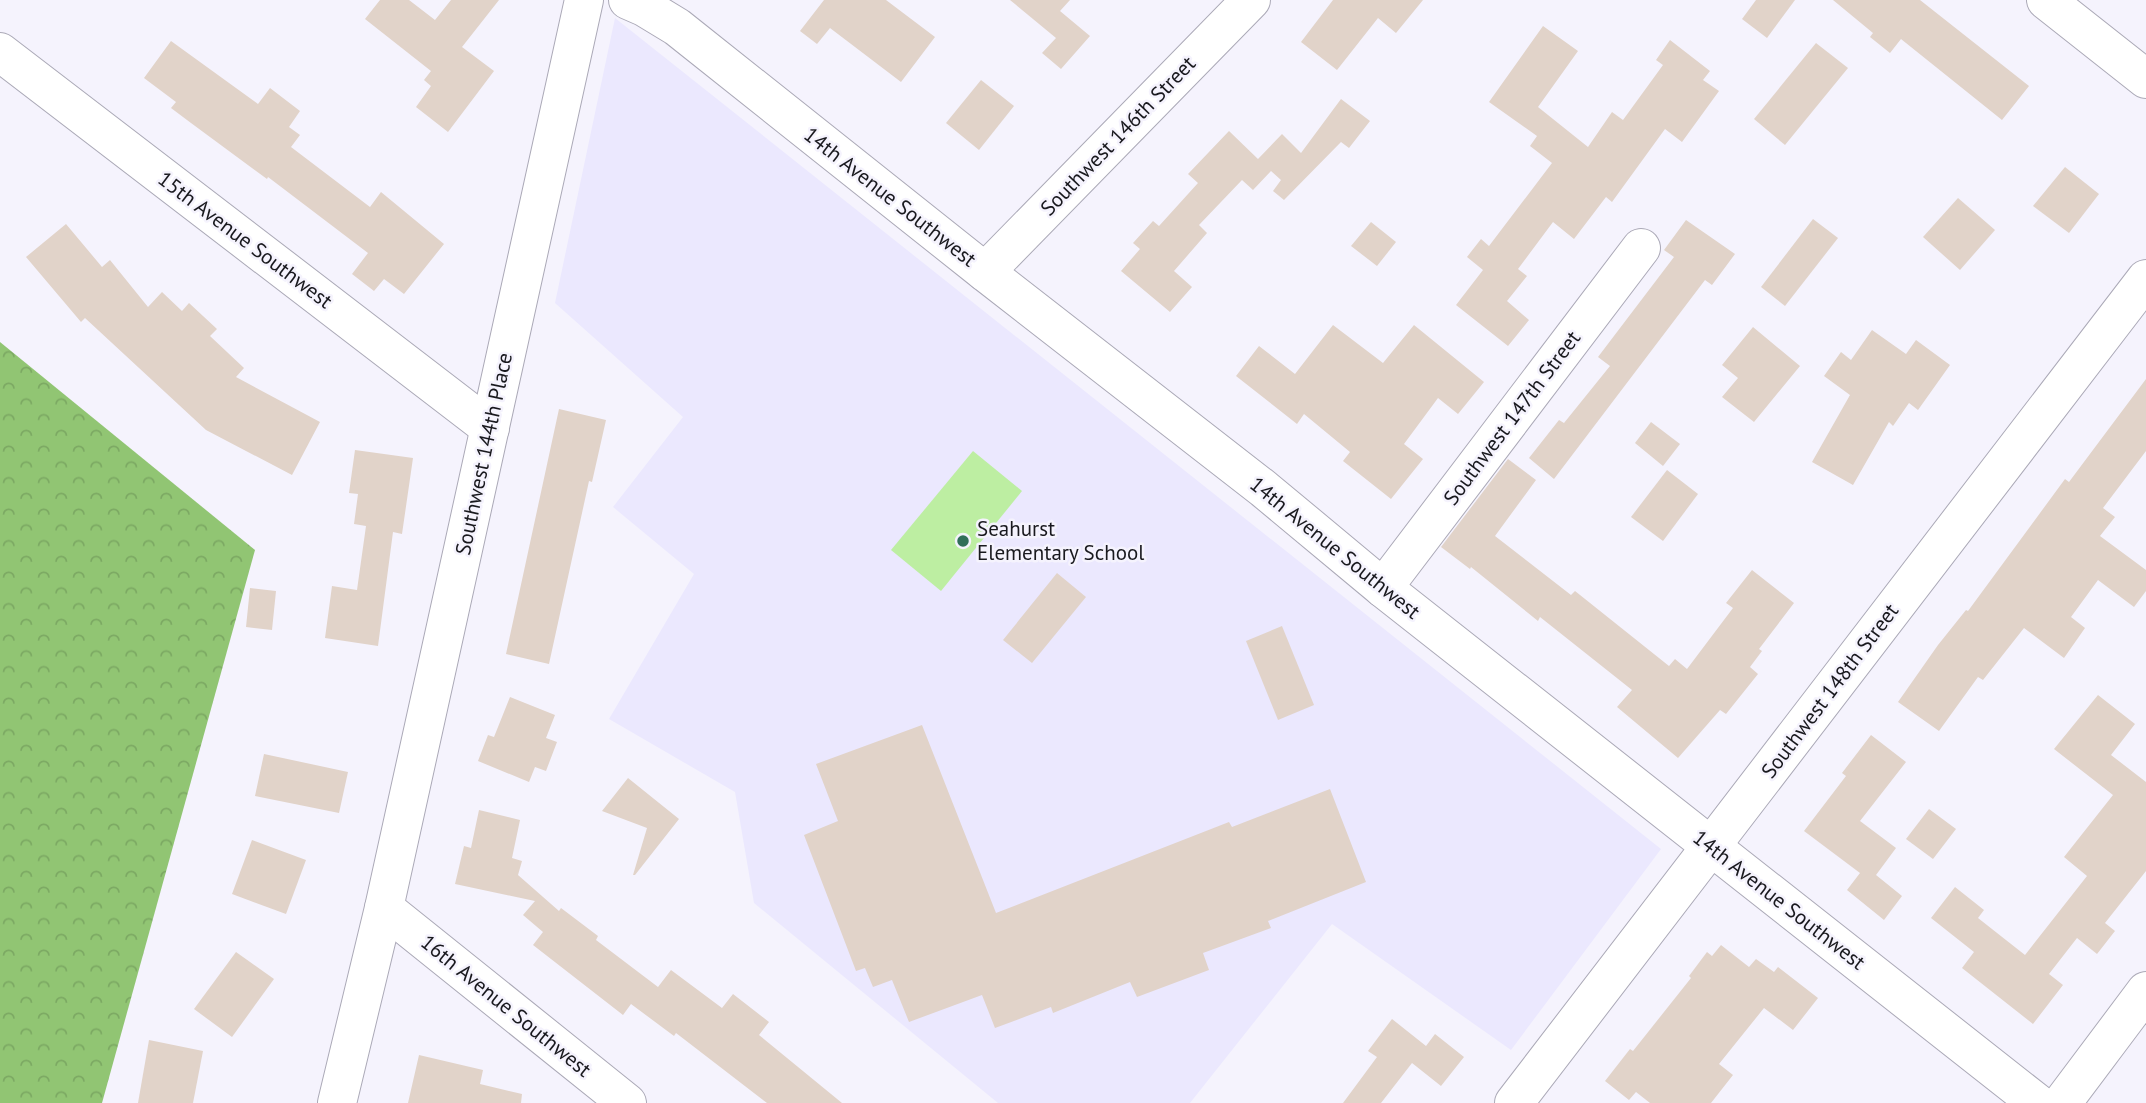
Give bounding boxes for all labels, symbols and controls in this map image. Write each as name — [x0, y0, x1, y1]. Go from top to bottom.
street label: Southwest 146th Street — [1034, 50, 1201, 221]
street label: 14th Avenue Southwest — [799, 121, 982, 272]
street label: 15th Avenue Southwest — [153, 165, 338, 314]
street label: Southwest 147th Street — [1437, 325, 1586, 510]
street label: Southwest 144th Place — [449, 350, 518, 558]
street label: 14th Avenue Southwest — [1245, 470, 1426, 625]
place label: Seahurst Elementary School — [977, 515, 1144, 566]
marker: Seahurst Elementary School — [955, 533, 971, 549]
street label: Southwest 148th Street — [1755, 598, 1904, 783]
street label: 14th Avenue Southwest — [1688, 824, 1871, 975]
street label: 16th Avenue Southwest — [416, 928, 597, 1083]

